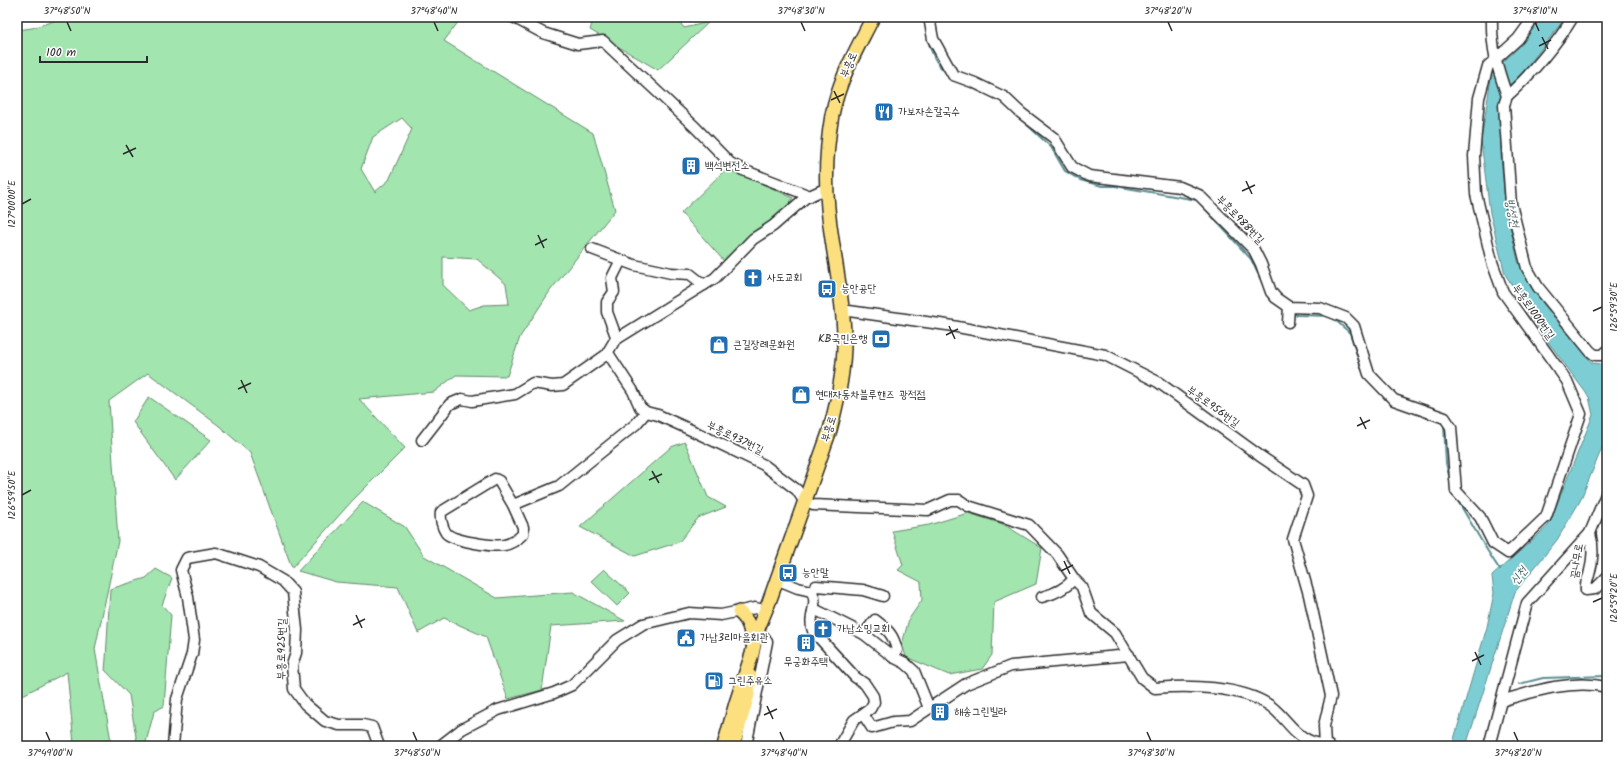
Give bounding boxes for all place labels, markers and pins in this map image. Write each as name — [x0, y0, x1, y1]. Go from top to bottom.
restaurant icon: 가보자손칼국수 — [873, 101, 895, 123]
place label: 가보자손칼국수 — [898, 103, 960, 121]
building icon: 백석변전소 — [680, 155, 702, 177]
place label: 백석변전소 — [705, 157, 749, 175]
church icon: 사도교회 — [742, 267, 764, 289]
place label: 사도교회 — [767, 269, 802, 287]
bus stop icon: 능안공단 — [816, 278, 838, 300]
place label: 능안공단 — [841, 280, 877, 298]
bank icon: KB국민은행 — [870, 328, 892, 350]
place label: KB국민은행 — [818, 330, 867, 348]
shop icon: 큰길장례문화원 — [708, 334, 730, 356]
place label: 큰길장례문화원 — [733, 336, 795, 354]
shop icon: 현대자동차블루핸즈 광적점 — [790, 384, 812, 406]
place label: 현대자동차블루핸즈 광적점 — [815, 386, 926, 404]
bus stop icon: 능안말 — [777, 562, 799, 584]
place label: 능안말 — [802, 564, 829, 582]
church icon: 가납소밍교회 — [812, 618, 834, 640]
place label: 가납소밍교회 — [837, 620, 890, 638]
public building icon: 가납3리마을회관 — [675, 627, 697, 649]
place label: 가납3리마을회관 — [700, 629, 768, 647]
building icon: 무궁화주택 — [795, 632, 817, 654]
place label: 무궁화주택 — [784, 653, 828, 671]
fuel station icon: 그린주유소 — [703, 670, 725, 692]
place label: 그린주유소 — [728, 672, 772, 690]
building icon: 해송그린빌라 — [929, 701, 951, 723]
place label: 해송그린빌라 — [954, 703, 1007, 721]

